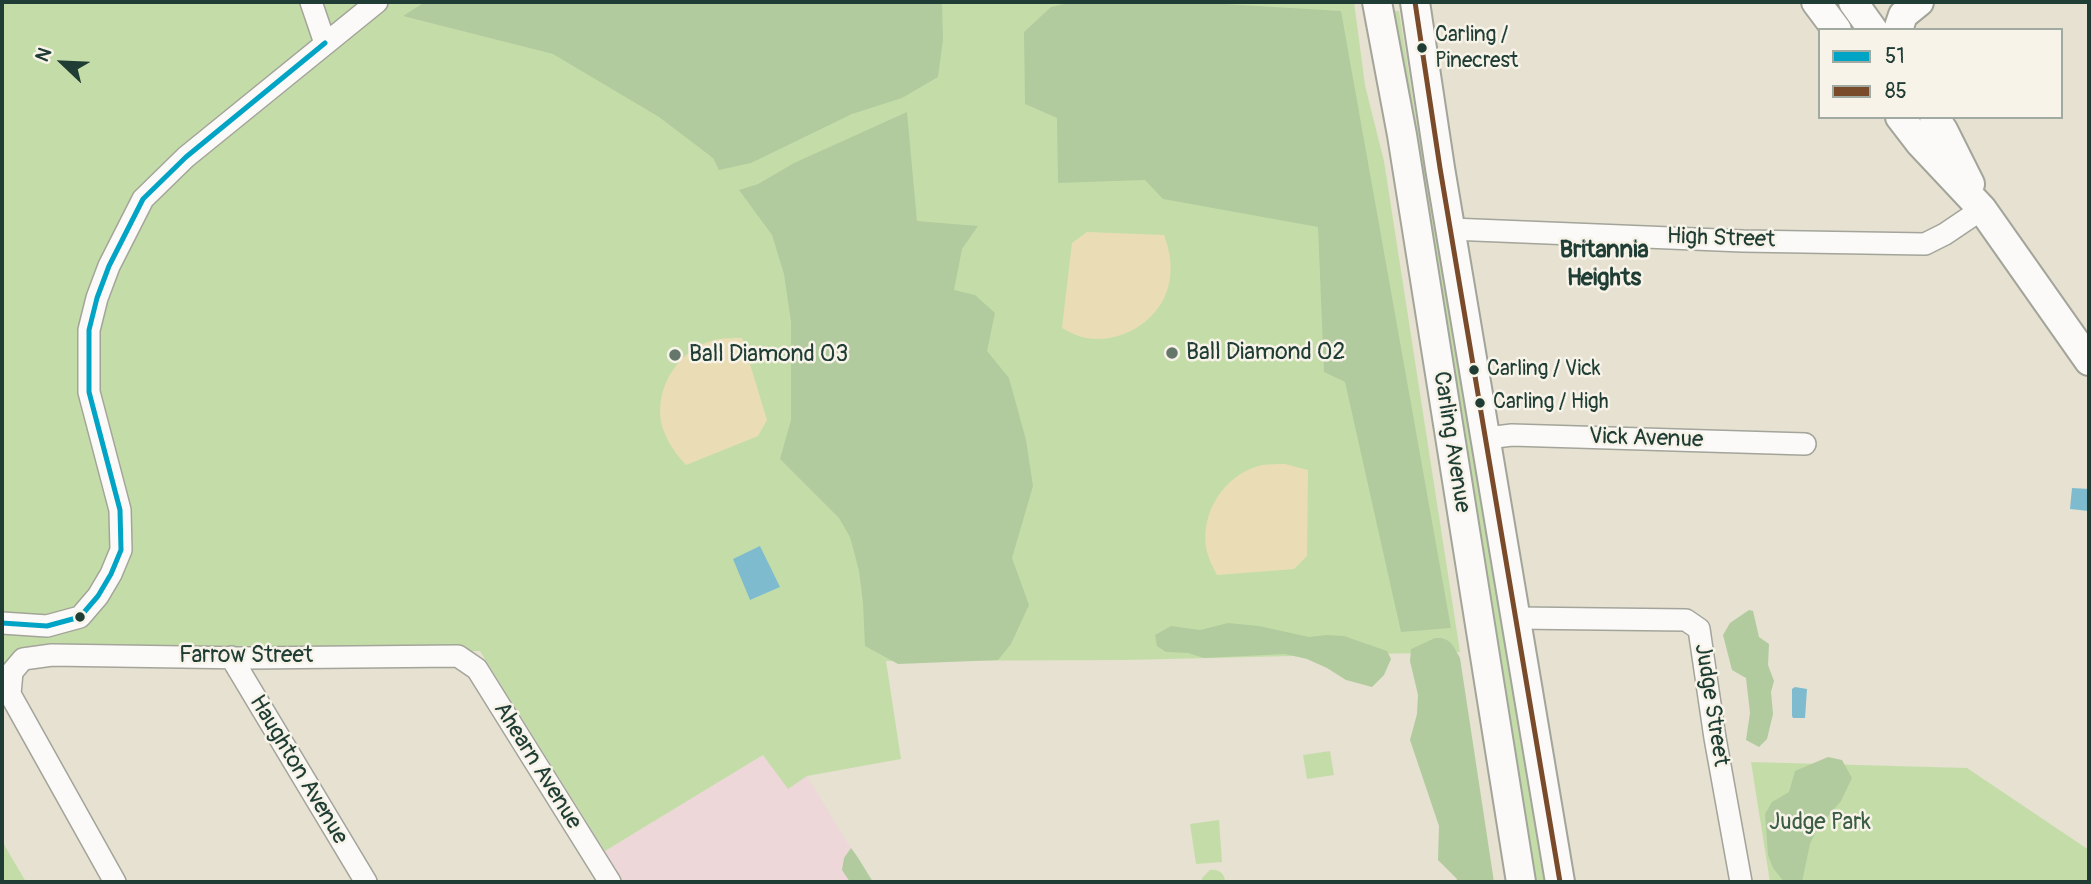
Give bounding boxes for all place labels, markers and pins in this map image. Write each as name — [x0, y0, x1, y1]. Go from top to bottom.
place label: Carling / Pinecrest — [1435, 23, 1518, 73]
marker: Carling / Pinecrest — [1415, 41, 1429, 55]
place label: Ball Diamond 02 — [1186, 339, 1345, 367]
place label: Ball Diamond 03 — [689, 341, 848, 369]
marker: Ball Diamond 02 — [1164, 345, 1180, 361]
marker: Ball Diamond 03 — [667, 347, 683, 363]
place label: Carling / Vick — [1487, 357, 1601, 383]
marker: Carling / Vick — [1467, 363, 1481, 377]
place label: Carling / High — [1493, 390, 1608, 416]
marker: Carling / High — [1473, 396, 1487, 410]
unlabelled marker — [73, 610, 87, 624]

